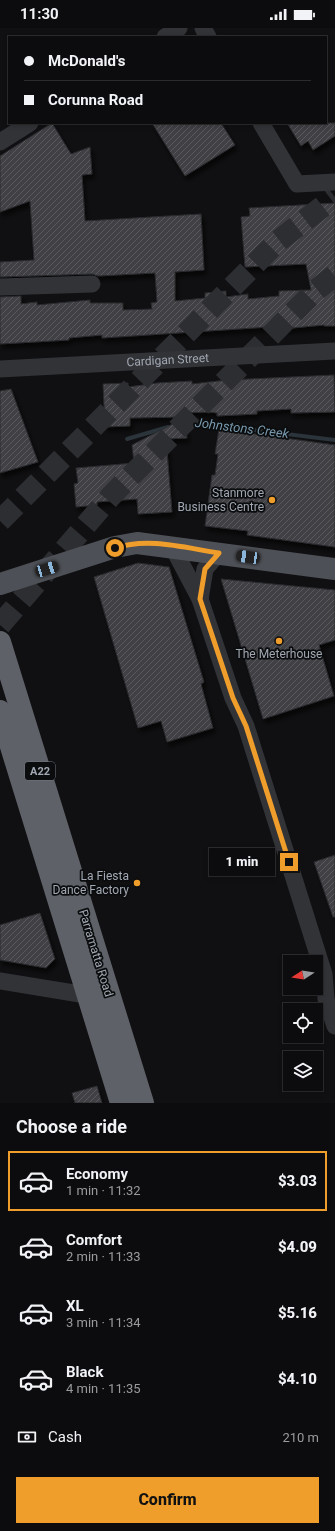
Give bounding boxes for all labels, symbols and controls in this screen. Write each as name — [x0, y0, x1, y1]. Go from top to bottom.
text: 11:30 — [20, 5, 59, 23]
text: McDonald's — [48, 52, 126, 70]
text: Corunna Road — [48, 91, 143, 109]
street label: Cardigan Street — [126, 351, 209, 369]
water label: Johnstons Creek — [194, 415, 290, 441]
place label: Stanmore Business Centre — [177, 486, 264, 514]
marker: Stanmore Business Centre — [267, 495, 277, 505]
route start — [106, 539, 124, 557]
car — [235, 549, 261, 565]
car — [34, 560, 60, 578]
marker: The Meterhouse — [274, 636, 284, 646]
place label: The Meterhouse — [236, 647, 322, 661]
road number: A22 — [25, 762, 55, 780]
callout: 1 min — [209, 848, 275, 876]
route end — [280, 853, 298, 871]
text: 1 min — [226, 854, 258, 869]
place label: La Fiesta Dance Factory — [53, 869, 129, 897]
marker: La Fiesta Dance Factory — [132, 878, 142, 888]
street label: Parramatta Road — [76, 908, 116, 998]
north arrow — [283, 955, 323, 995]
map controls — [283, 955, 323, 1091]
button: locate — [283, 1003, 323, 1043]
button: layers — [283, 1051, 323, 1091]
text: Choose a ride — [16, 1116, 127, 1137]
icon: car — [18, 1163, 54, 1199]
text: Economy — [66, 1165, 128, 1183]
text: $3.03 — [278, 1172, 317, 1190]
text: 1 min · 11:32 — [66, 1183, 141, 1198]
icon: car — [18, 1229, 54, 1265]
text: Comfort — [66, 1231, 122, 1249]
text: $4.09 — [278, 1238, 317, 1256]
text: 2 min · 11:33 — [66, 1249, 141, 1264]
icon: car — [18, 1295, 54, 1331]
text: XL — [66, 1297, 84, 1315]
text: $5.16 — [278, 1304, 317, 1322]
text: 3 min · 11:34 — [66, 1315, 141, 1330]
icon: car — [18, 1361, 54, 1397]
text: Black — [66, 1363, 103, 1381]
text: $4.10 — [278, 1370, 317, 1388]
text: 4 min · 11:35 — [66, 1381, 141, 1396]
icon: cash — [16, 1426, 38, 1448]
text: Cash — [48, 1428, 82, 1446]
text: 210 m — [282, 1430, 319, 1445]
button: Confirm — [16, 1477, 319, 1523]

